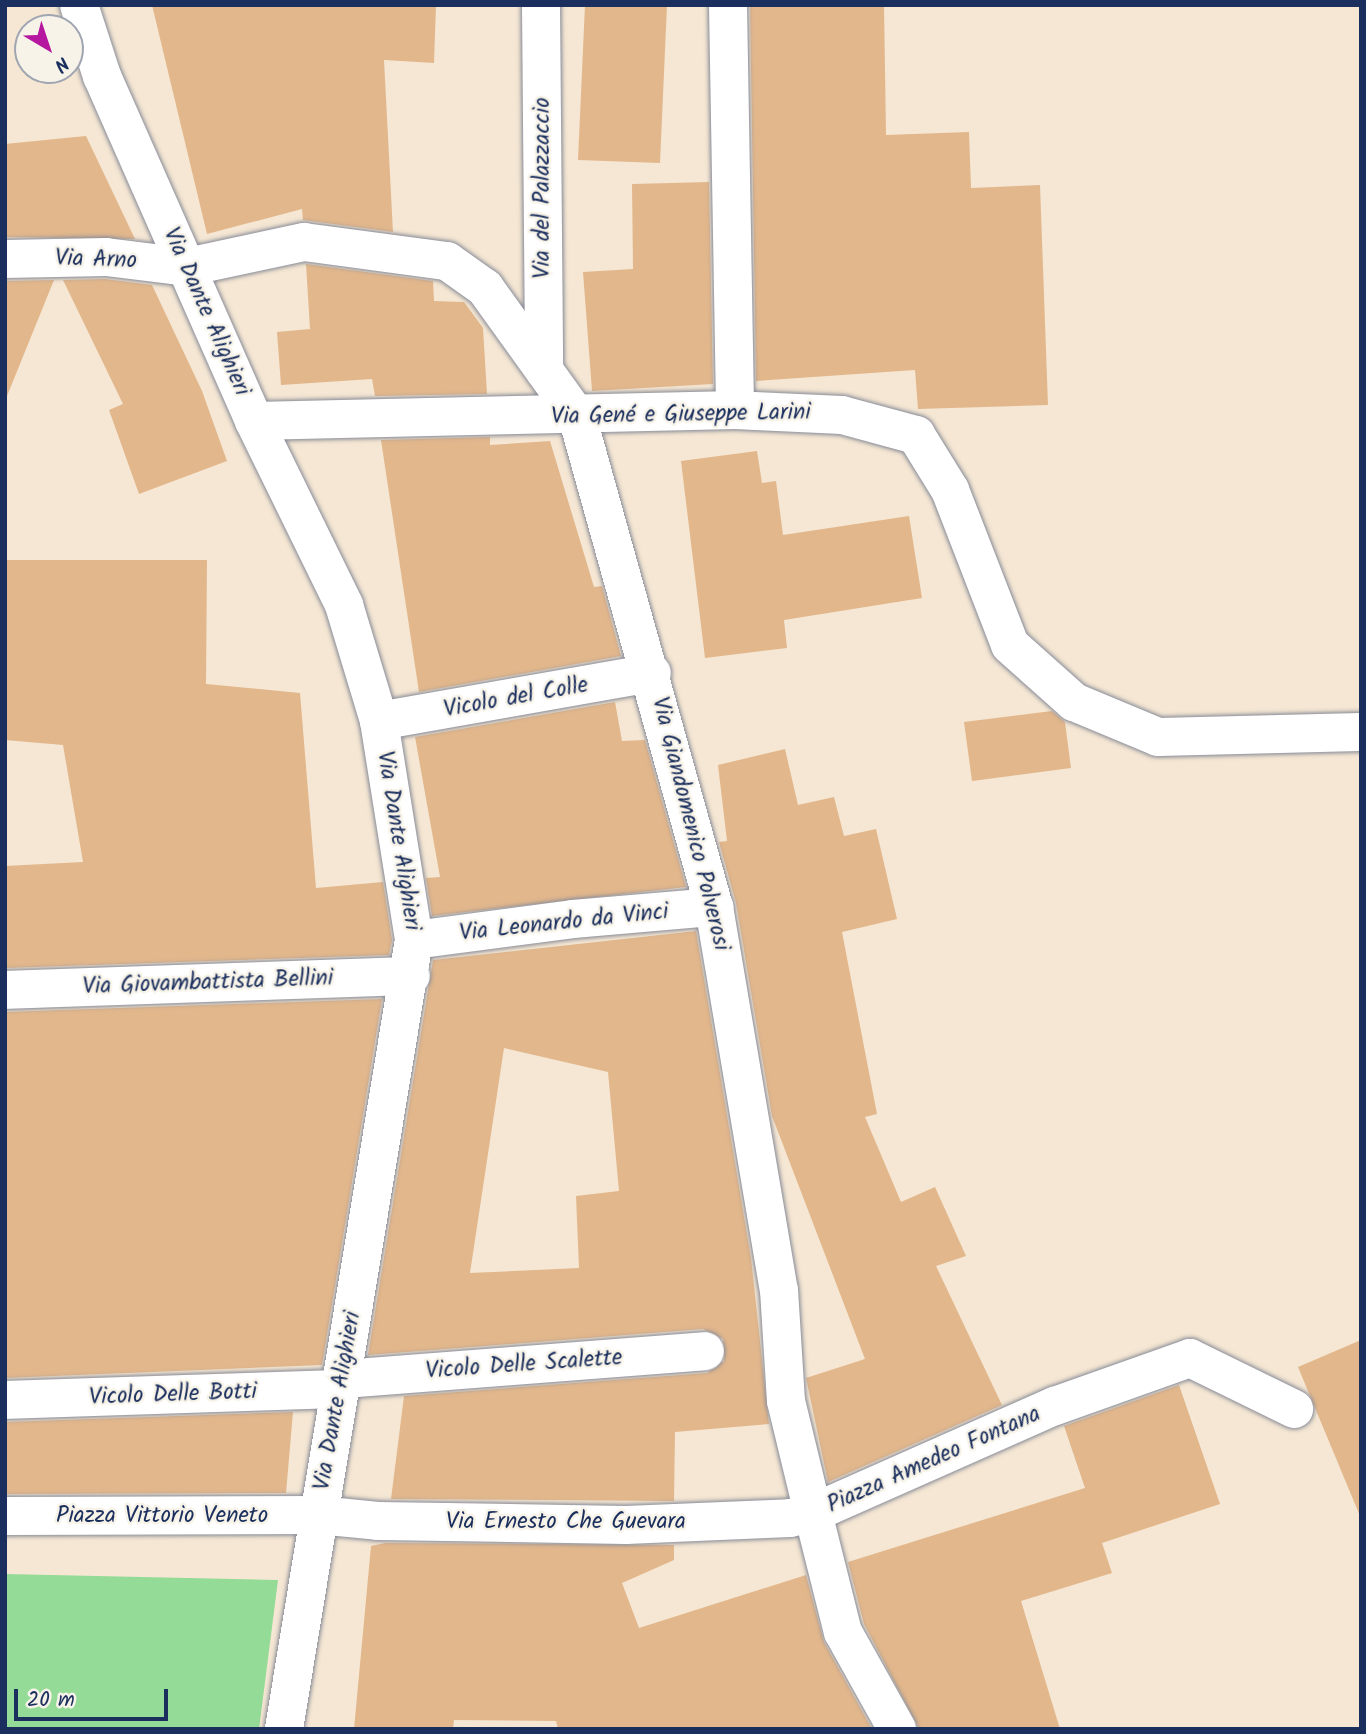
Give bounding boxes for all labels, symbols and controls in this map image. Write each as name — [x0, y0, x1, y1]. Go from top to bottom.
north arrow — [14, 14, 84, 84]
text: N — [47, 48, 75, 79]
street label: Via del Palazzaccio — [529, 97, 557, 279]
street label: Via Dante Alighieri — [157, 224, 255, 400]
street label: Via Arno — [55, 245, 137, 275]
street label: Via Gené e Giuseppe Larini — [551, 399, 811, 431]
street label: Vicolo del Colle — [442, 672, 590, 724]
street label: Via Giandomenico Polverosi — [645, 694, 735, 954]
street label: Via Dante Alighieri — [370, 749, 426, 933]
street label: Via Leonardo da Vinci — [458, 898, 670, 948]
street label: Via Giovambattista Bellini — [82, 965, 334, 1001]
street label: Via Dante Alighieri — [309, 1309, 367, 1493]
street label: Vicolo Delle Scalette — [425, 1344, 623, 1386]
street label: Vicolo Delle Botti — [89, 1378, 257, 1412]
street label: Piazza Amedeo Fontana — [823, 1401, 1045, 1519]
street label: Piazza Vittorio Veneto — [56, 1502, 268, 1530]
street label: Via Ernesto Che Guevara — [446, 1508, 686, 1536]
scale bar — [18, 1674, 172, 1718]
text: 20 m — [27, 1684, 75, 1717]

